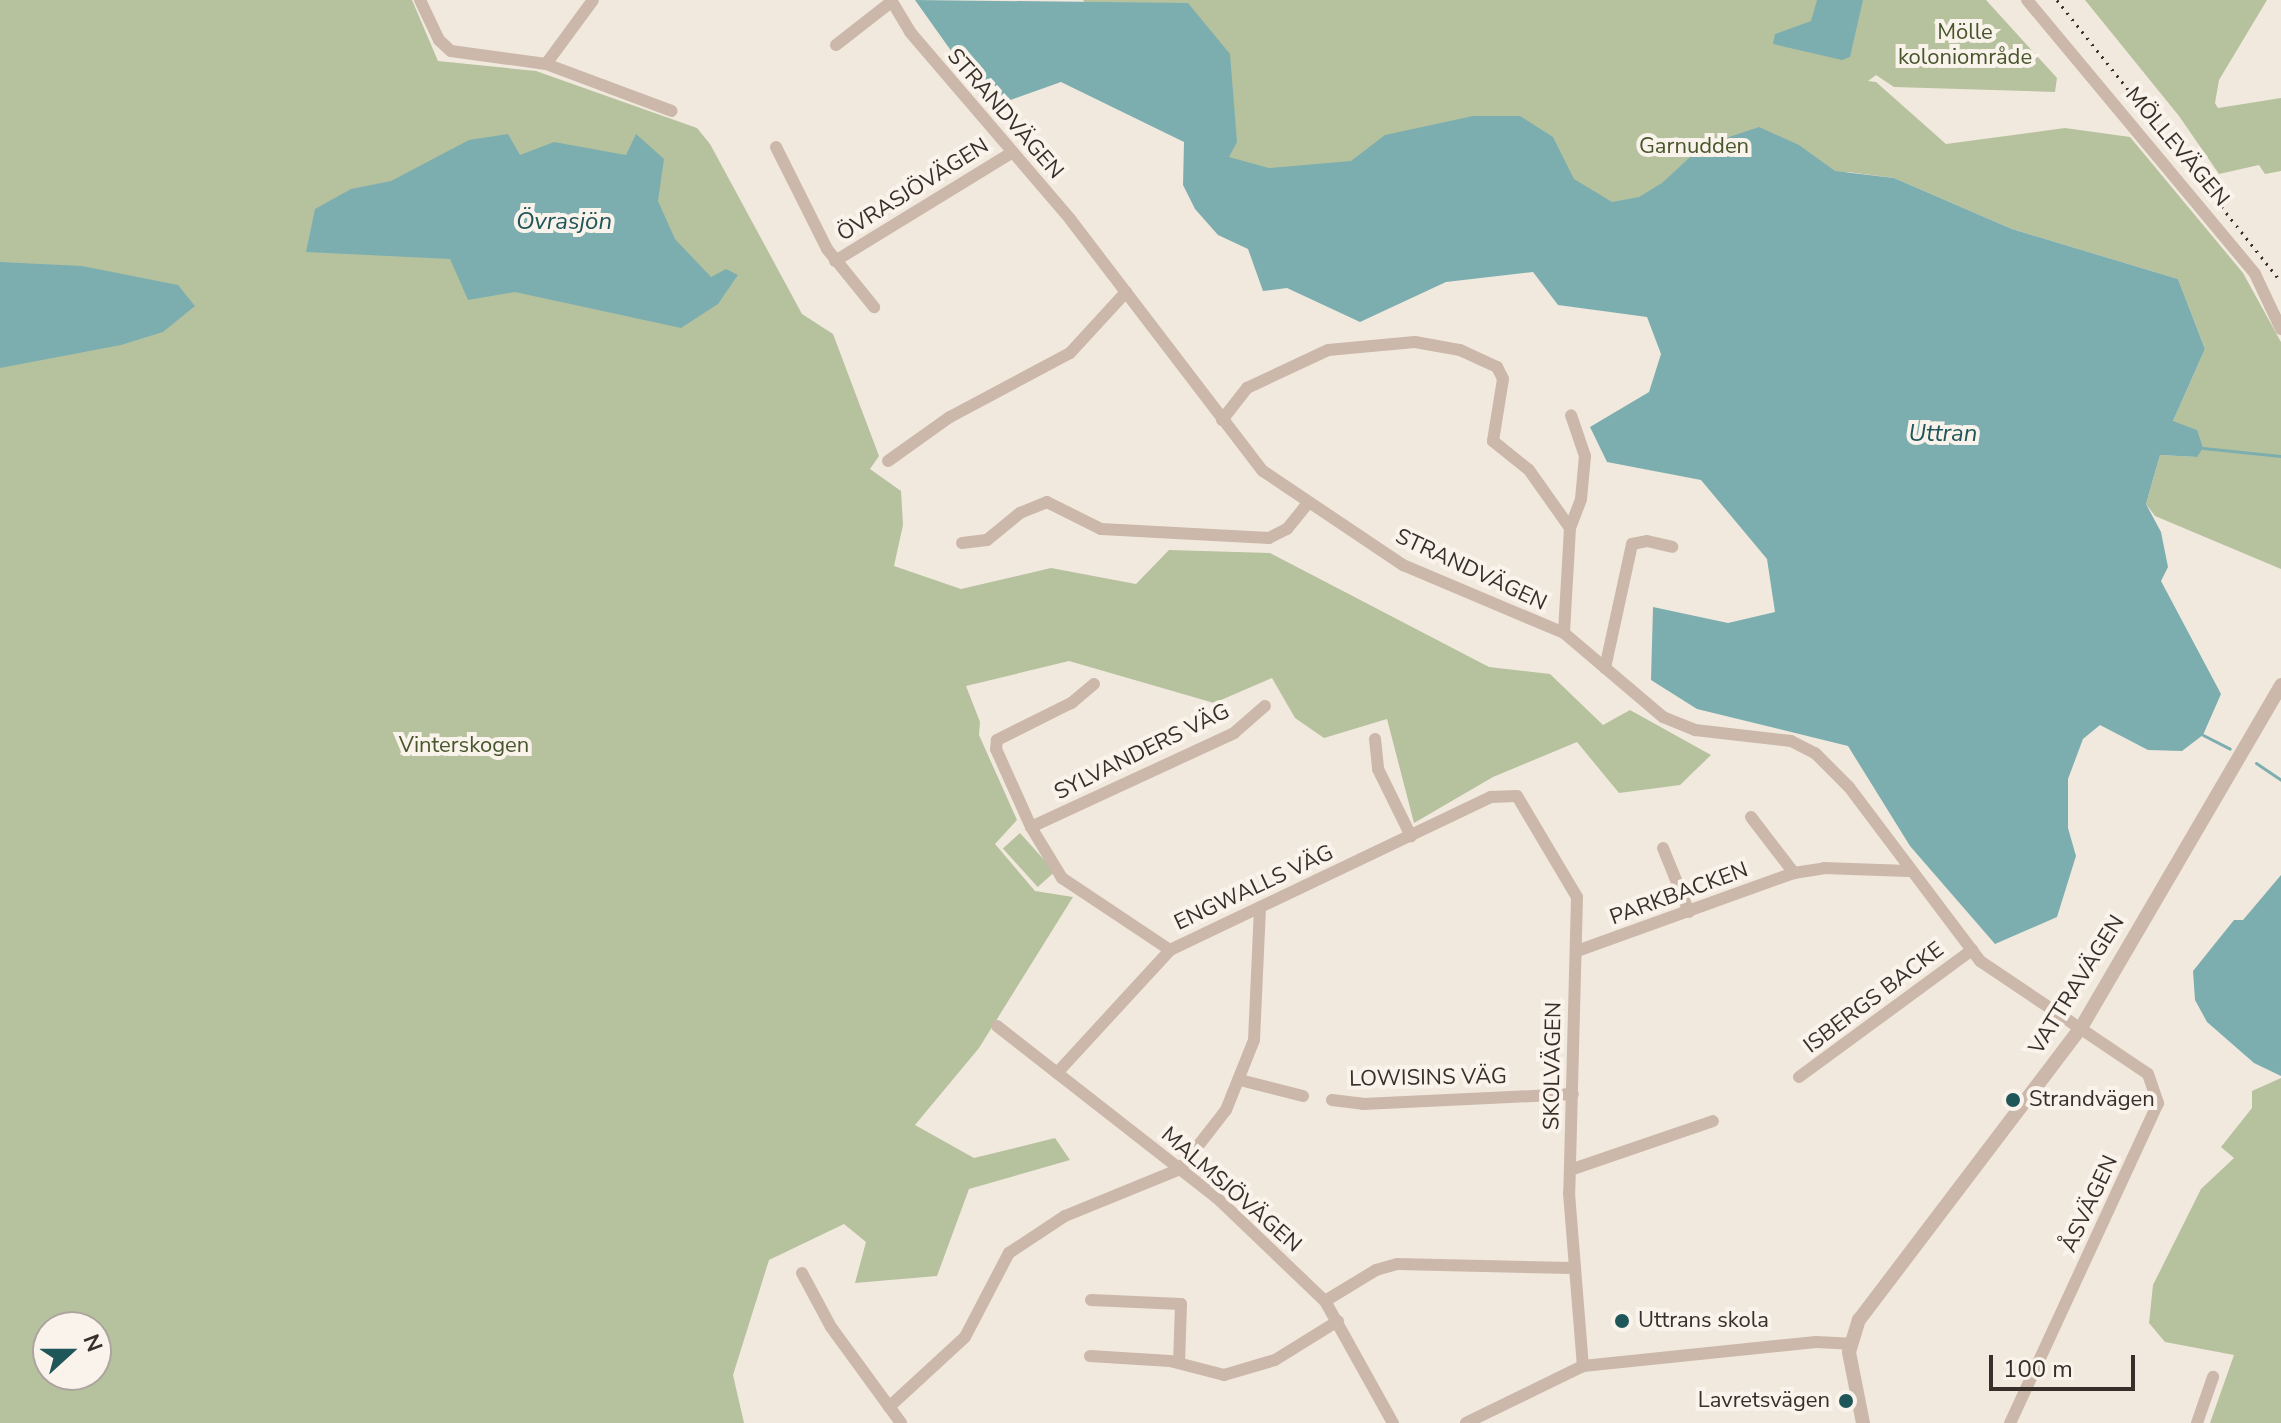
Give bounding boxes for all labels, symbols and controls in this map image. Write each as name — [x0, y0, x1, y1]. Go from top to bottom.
park label: Mölle koloniområde — [1898, 19, 2032, 70]
street label: STRANDVÄGEN — [941, 43, 1069, 185]
street label: MÖLLEVÄGEN — [2120, 82, 2234, 212]
street label: ÖVRASJÖVÄGEN — [832, 133, 994, 247]
park label: Garnudden — [1639, 134, 1749, 160]
water label: Övrasjön — [516, 208, 612, 236]
water label: Uttran — [1909, 420, 1977, 448]
street label: STRANDVÄGEN — [1391, 523, 1551, 617]
street label: SYLVANDERS VÄG — [1050, 698, 1234, 806]
park label: Vinterskogen — [399, 733, 529, 759]
street label: ENGWALLS VÄG — [1170, 840, 1338, 936]
street label: PARKBACKEN — [1606, 857, 1752, 931]
street label: VATTRAVÄGEN — [2024, 911, 2130, 1059]
street label: ISBERGS BACKE — [1799, 937, 1949, 1059]
street label: SKOLVÄGEN — [1539, 1002, 1567, 1130]
street label: LOWISINS VÄG — [1349, 1063, 1507, 1093]
place label: Strandvägen — [2029, 1087, 2155, 1113]
marker: Strandvägen — [2004, 1091, 2022, 1109]
street label: MALMSJÖVÄGEN — [1155, 1122, 1307, 1258]
street label: ÅSVÄGEN — [2056, 1151, 2124, 1257]
place label: Uttrans skola — [1638, 1308, 1769, 1334]
north arrow — [32, 1311, 112, 1391]
marker: Uttrans skola — [1613, 1312, 1631, 1330]
text: N — [76, 1330, 109, 1356]
scale bar — [1993, 1339, 2139, 1389]
text: 100 m — [2003, 1353, 2073, 1385]
place label: Lavretsvägen — [1698, 1388, 1830, 1414]
marker: Lavretsvägen — [1837, 1392, 1855, 1410]

